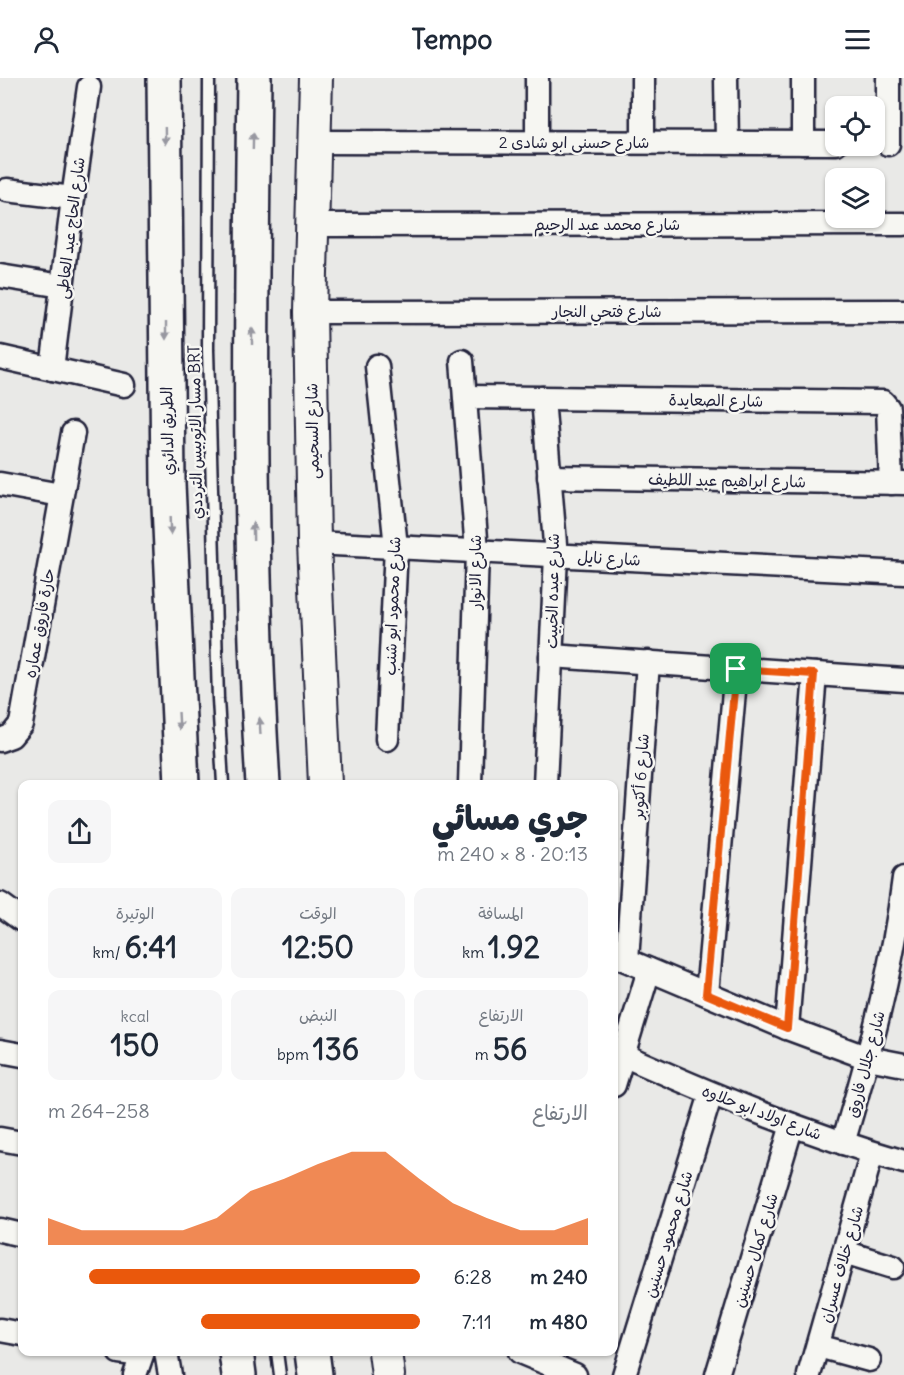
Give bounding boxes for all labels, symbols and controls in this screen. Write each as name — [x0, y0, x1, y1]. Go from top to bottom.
text: Tempo — [411, 22, 493, 56]
icon: person — [30, 23, 63, 56]
icon: menu — [841, 23, 874, 56]
map controls — [825, 96, 885, 228]
button: locate — [825, 96, 885, 156]
one-way arrow — [160, 127, 169, 146]
one-way arrow — [249, 132, 258, 151]
street label: شارع حسنى ابو شادى 2 — [499, 132, 649, 154]
street label: شارع الحاج عبد العاطى — [51, 156, 91, 300]
button: layers — [825, 168, 885, 228]
street label: شارع محمد عبد الرحيم — [534, 214, 680, 237]
street label: شارع فتحي النجار — [550, 301, 662, 326]
one-way arrow — [161, 322, 171, 341]
one-way arrow — [247, 327, 257, 346]
street label: مسار الاتوبيس الترددي BRT — [183, 345, 209, 519]
street label: شارع السحيمى — [301, 383, 325, 479]
street label: الطريق الدائري — [156, 386, 180, 476]
street label: شارع الصعايدة — [669, 389, 763, 413]
street label: شارع ابراهيم عبد اللطيف — [648, 469, 806, 494]
one-way arrow — [165, 517, 175, 536]
one-way arrow — [248, 522, 258, 541]
street label: شارع عبده الخبيت — [541, 533, 565, 649]
street label: شارع الانوار — [465, 535, 487, 611]
street label: شارع محمود ابو شنب — [380, 536, 406, 676]
street label: شارع نايل — [577, 546, 641, 572]
street label: حارة فاروق عماره — [19, 566, 59, 680]
pin — [710, 643, 761, 694]
icon: arrive — [719, 652, 752, 685]
one-way arrow — [174, 712, 183, 731]
one-way arrow — [255, 717, 264, 736]
street label: شارع 6 أكتوبر — [627, 733, 655, 821]
text: جري مسائي — [432, 797, 588, 839]
button: share — [48, 800, 111, 863]
text: 20:13 · 8 × 240 m — [437, 841, 588, 866]
text: الوتيرة — [116, 903, 154, 923]
text: الوقت — [299, 903, 337, 923]
text: المسافة — [478, 903, 524, 923]
text: 6:41 — [124, 928, 177, 966]
text: 12:50 — [282, 928, 354, 966]
text: 1.92 — [488, 928, 540, 966]
text: /km — [93, 942, 124, 962]
text: km — [462, 942, 488, 962]
text: النبض — [299, 1005, 337, 1025]
text: الارتفاع — [479, 1005, 523, 1025]
text: kcal — [121, 1006, 149, 1026]
street label: شارع جلال فاروق — [841, 1008, 891, 1120]
text: 150 — [111, 1026, 159, 1064]
text: 136 — [313, 1030, 359, 1068]
text: 56 — [493, 1030, 527, 1068]
text: bpm — [277, 1044, 313, 1064]
text: m — [475, 1044, 493, 1064]
street label: شارع اولاد ابو حلاوه — [699, 1080, 825, 1146]
text: 258–264 m — [48, 1098, 150, 1123]
text: الارتفاع — [532, 1100, 588, 1125]
street label: شارع محمود حسنين — [639, 1168, 699, 1300]
street label: شارع كمال حسنين — [728, 1190, 784, 1310]
street label: شارع خلاف عسران — [815, 1203, 869, 1325]
text: 6:28 — [453, 1264, 492, 1289]
text: 240 m — [530, 1264, 588, 1289]
text: 7:11 — [462, 1309, 492, 1334]
text: 480 m — [529, 1309, 588, 1334]

